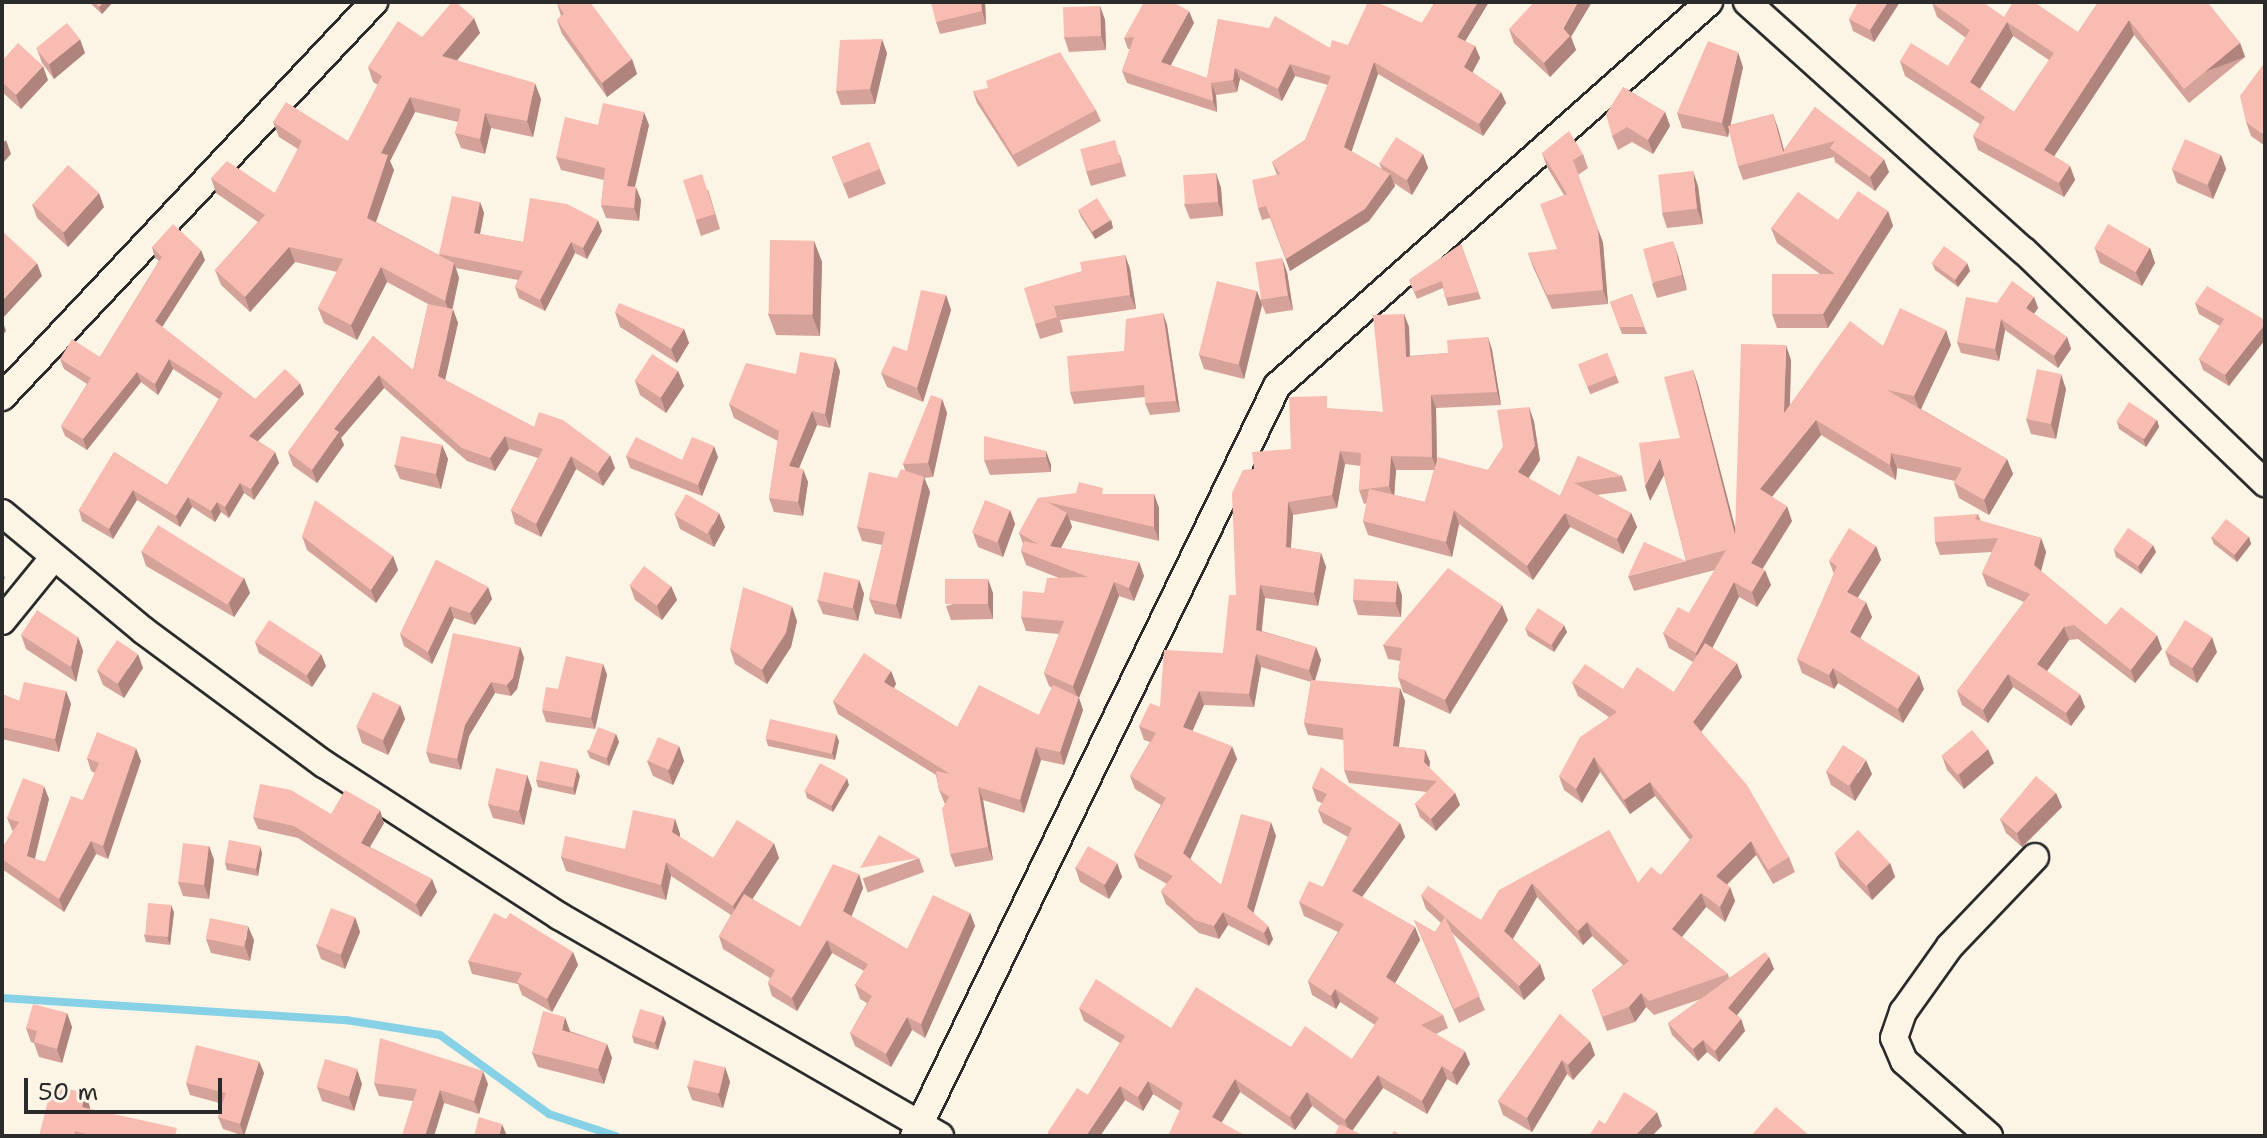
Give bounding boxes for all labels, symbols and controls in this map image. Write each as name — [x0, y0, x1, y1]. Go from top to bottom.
scale bar — [28, 1062, 226, 1112]
text: 50 m — [38, 1076, 98, 1108]

